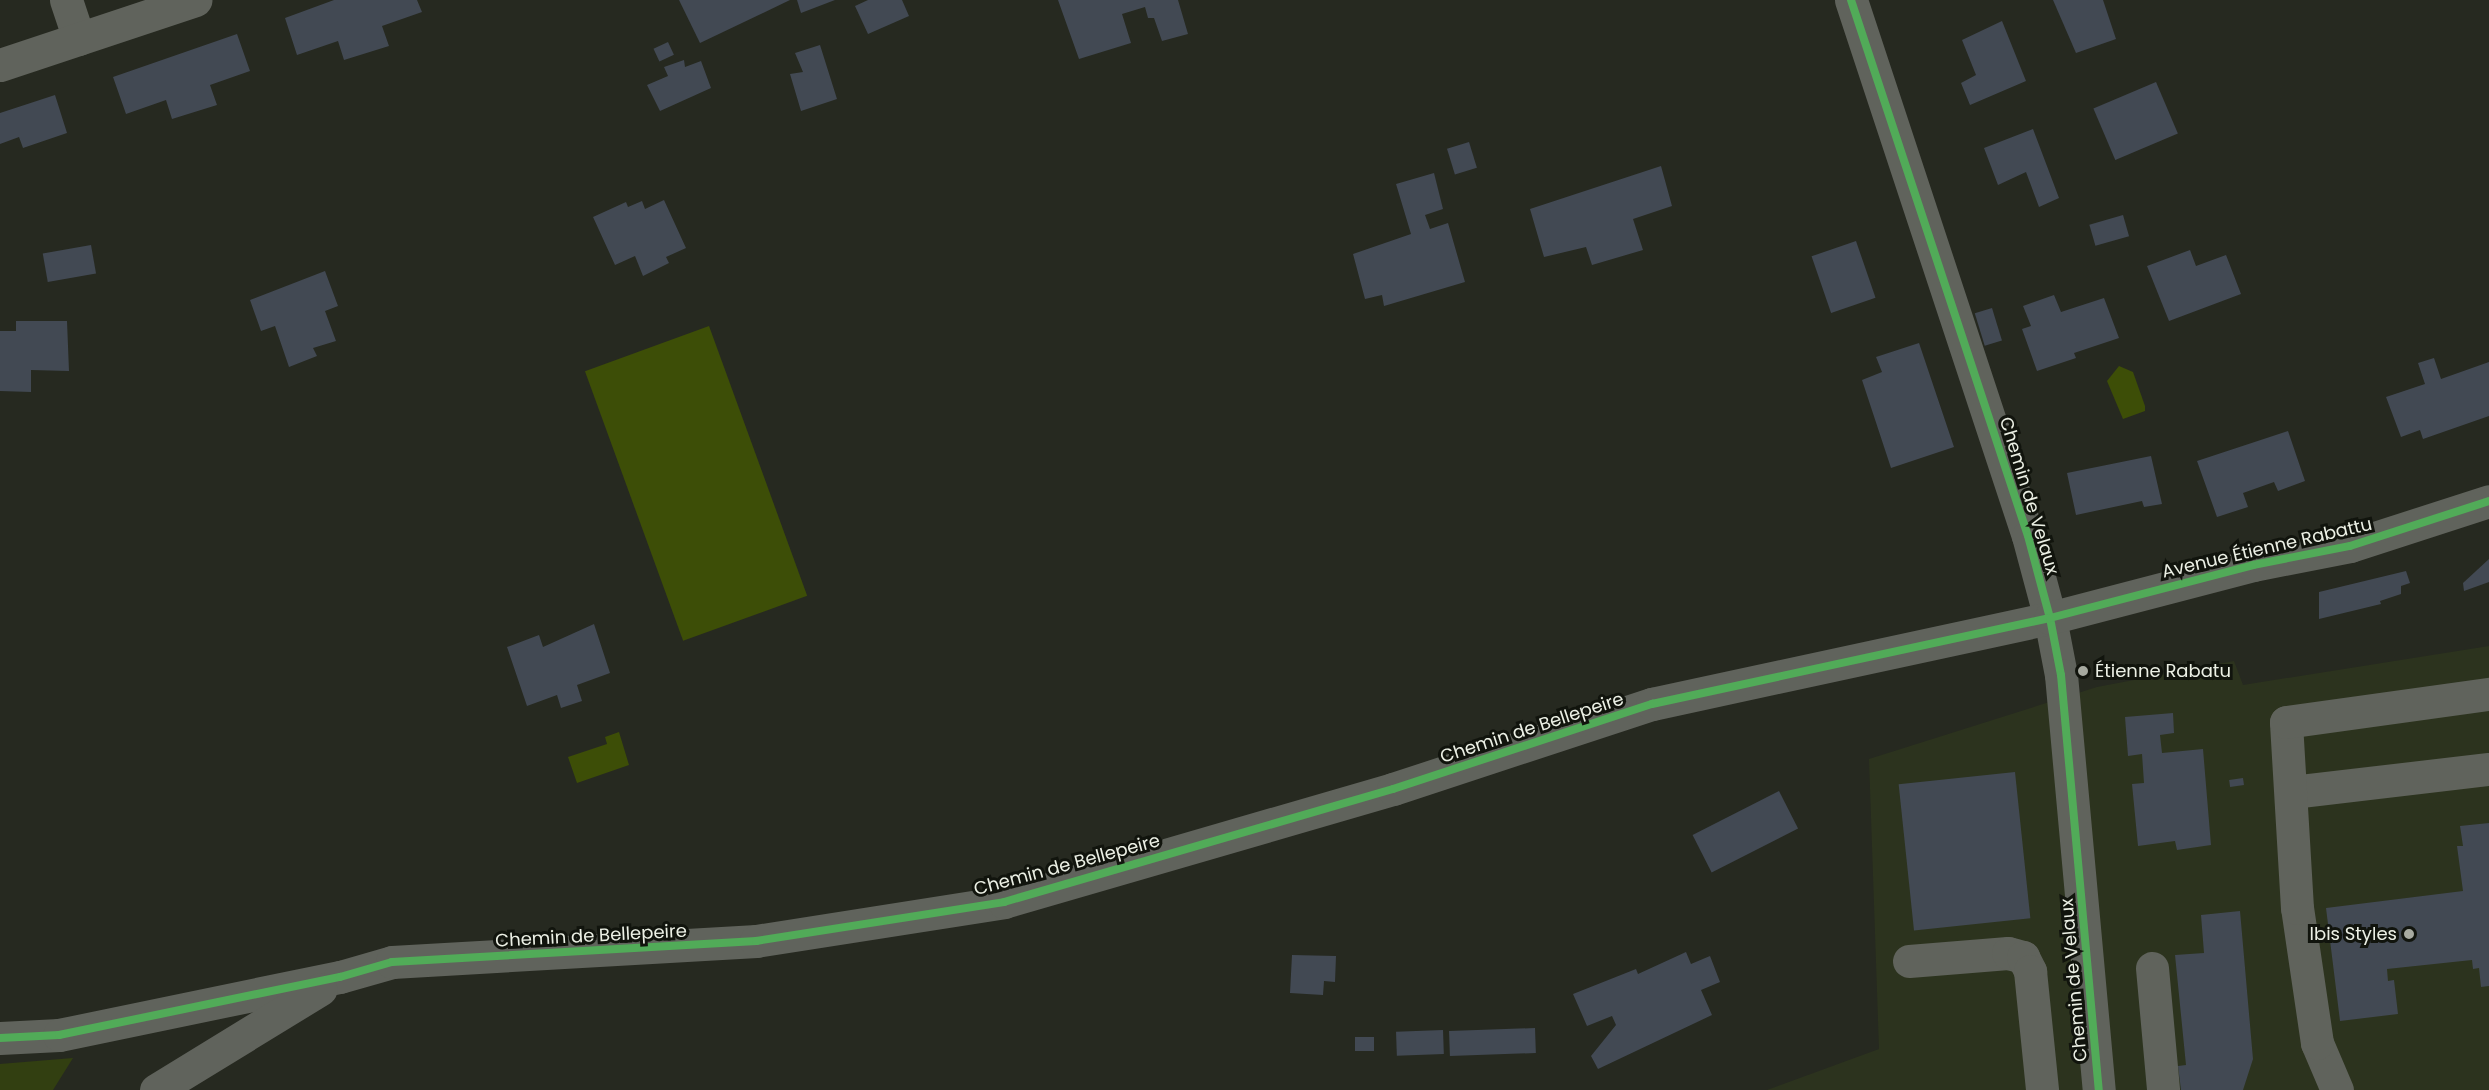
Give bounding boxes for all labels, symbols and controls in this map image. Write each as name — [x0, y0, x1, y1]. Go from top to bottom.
street label: Chemin de Velaux — [1995, 414, 2063, 578]
street label: Avenue Étienne Rabattu — [2160, 513, 2374, 583]
place label: Étienne Rabatu — [2095, 660, 2231, 682]
marker: Étienne Rabatu — [2076, 664, 2090, 678]
street label: Chemin de Bellepeire — [1437, 688, 1627, 768]
street label: Chemin de Bellepeire — [972, 830, 1162, 900]
street label: Chemin de Velaux — [2056, 897, 2092, 1063]
street label: Chemin de Bellepeire — [495, 920, 687, 952]
place label: Ibis Styles — [2310, 923, 2397, 945]
marker: Ibis Styles — [2402, 927, 2416, 941]

